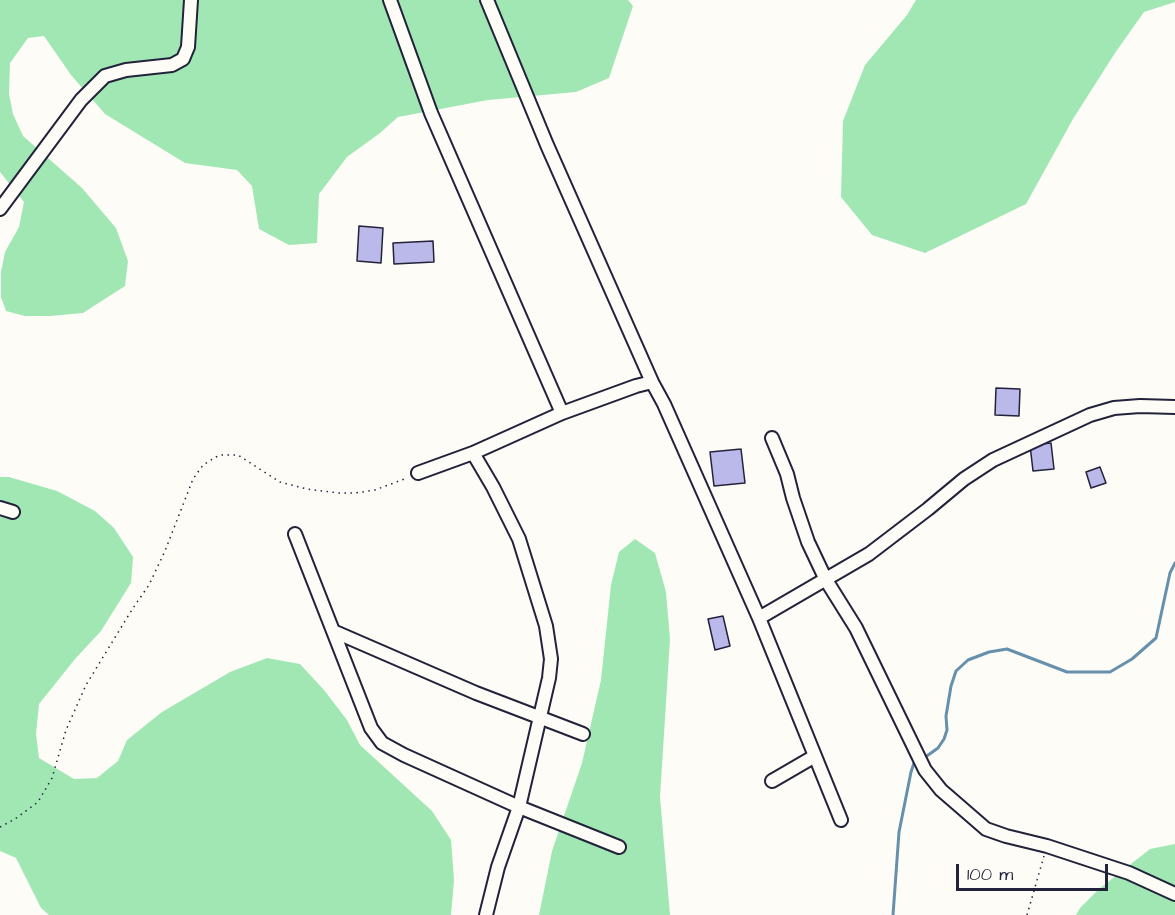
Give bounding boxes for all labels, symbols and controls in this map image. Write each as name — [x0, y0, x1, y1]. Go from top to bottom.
scale bar — [959, 852, 1110, 890]
text: 100 m — [967, 862, 1013, 887]

